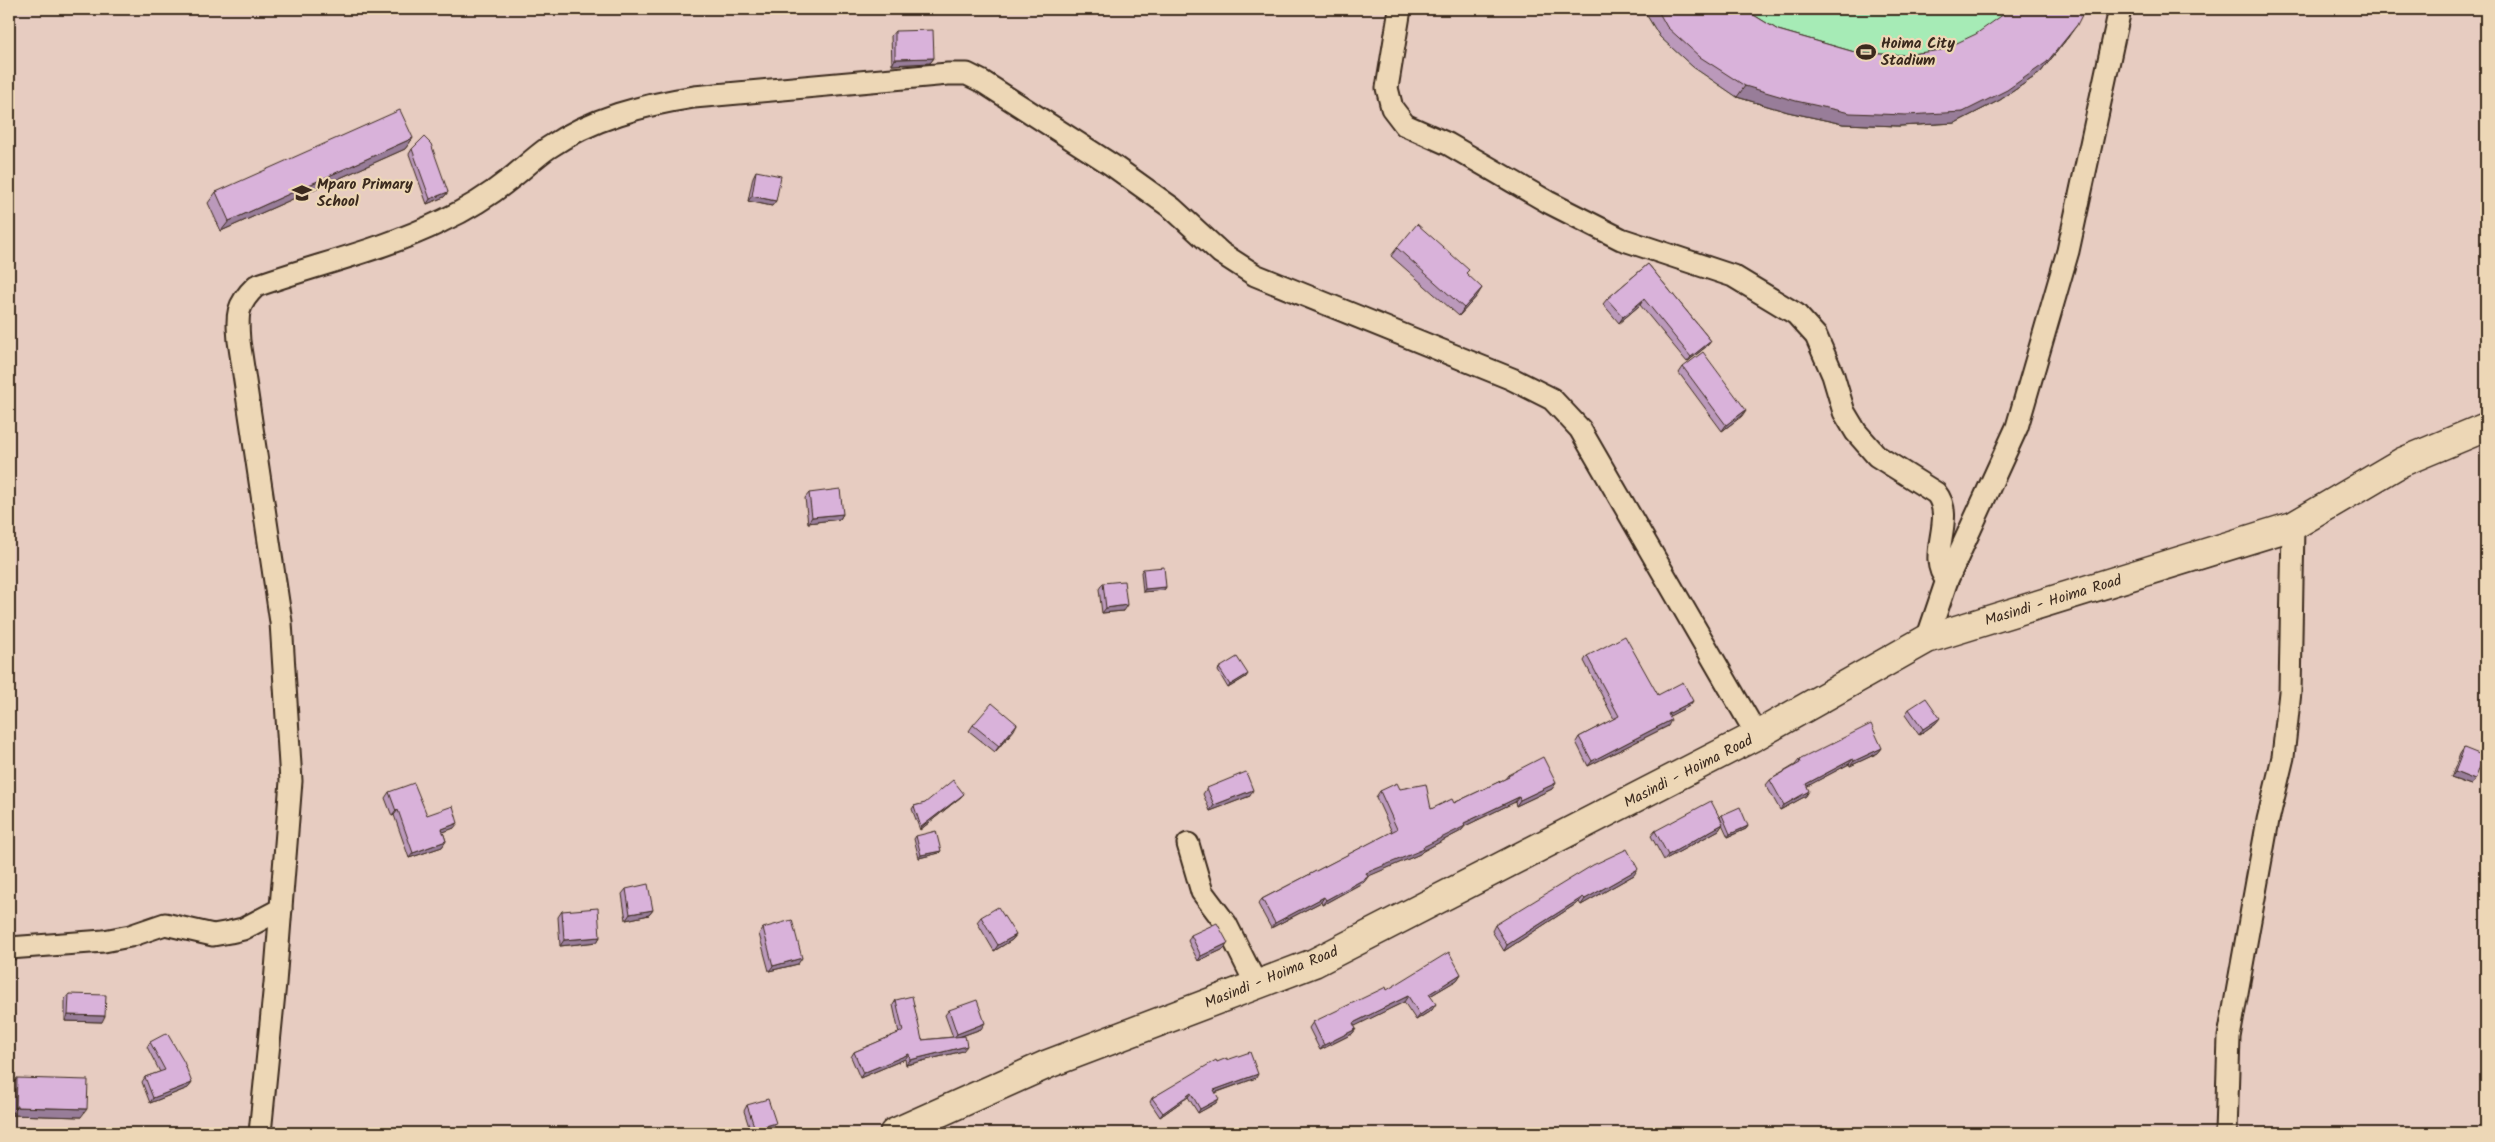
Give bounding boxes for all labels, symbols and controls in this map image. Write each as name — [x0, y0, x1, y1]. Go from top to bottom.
place label: Hoima City Stadium — [1881, 32, 1955, 73]
sports icon: Hoima City Stadium — [1855, 41, 1877, 63]
place label: Mparo Primary School — [317, 173, 413, 214]
school or university icon: Mparo Primary School — [291, 182, 313, 204]
street label: Masindi - Hoima Road — [1982, 569, 2125, 633]
street label: Masindi - Hoima Road — [1620, 729, 1758, 815]
street label: Masindi - Hoima Road — [1201, 940, 1342, 1016]

